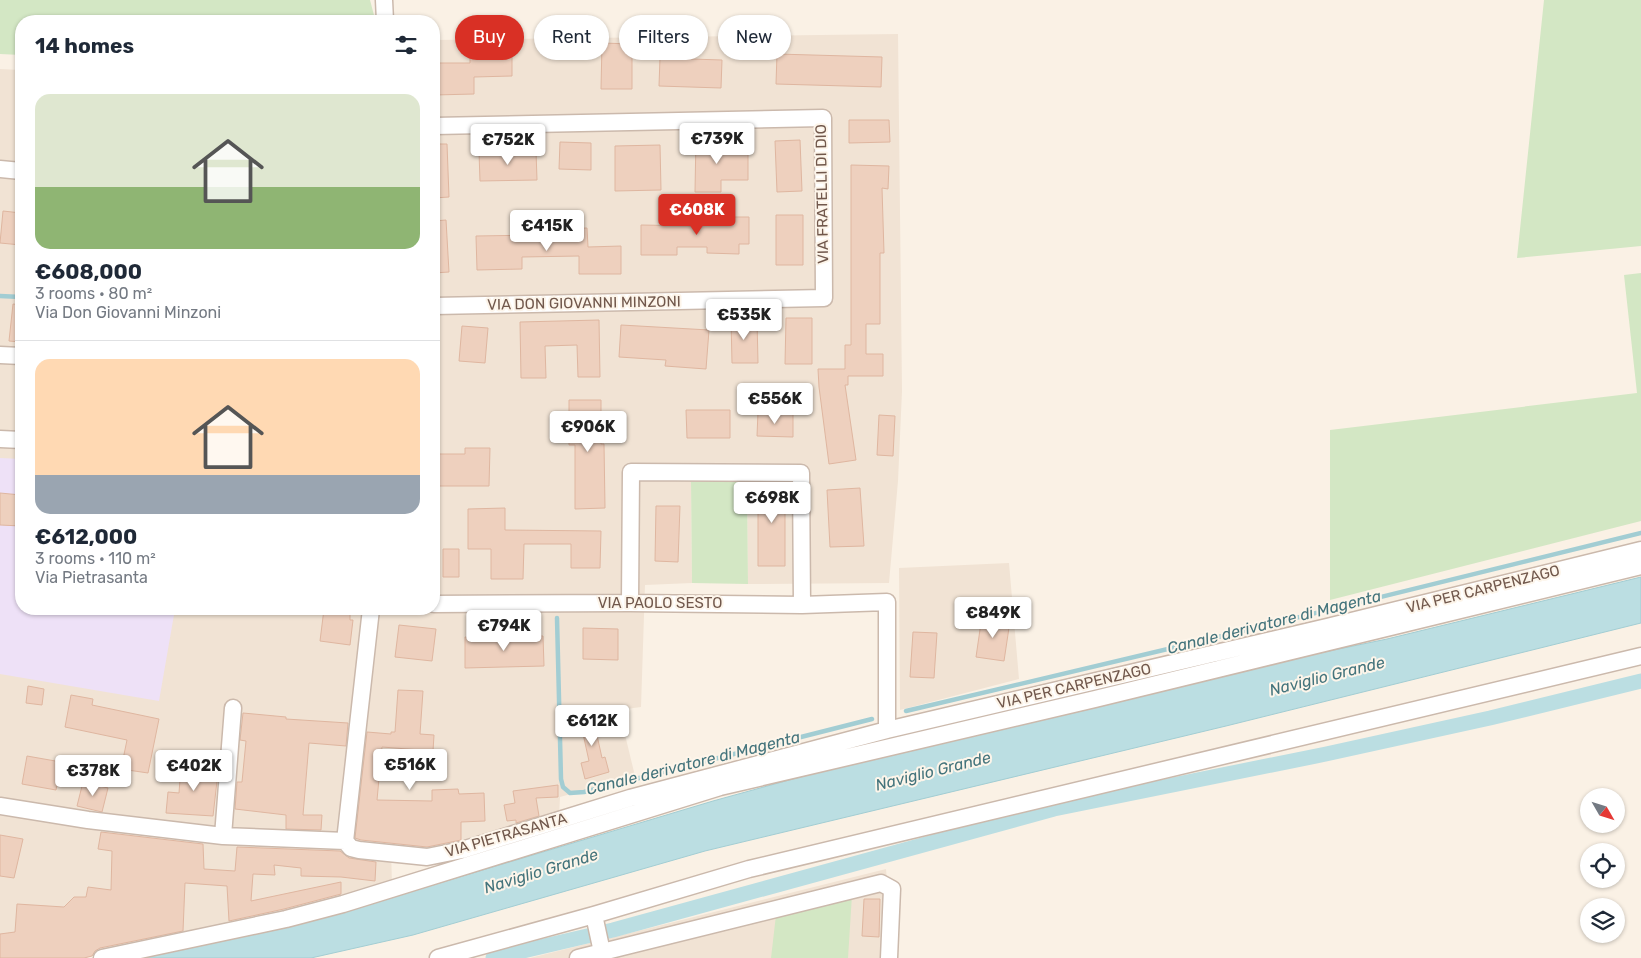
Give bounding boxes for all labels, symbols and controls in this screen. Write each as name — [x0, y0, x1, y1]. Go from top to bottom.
chip: Buy — [455, 15, 524, 60]
chip: Rent — [534, 15, 609, 60]
chip: Filters — [619, 15, 708, 60]
chip: New — [718, 15, 791, 60]
icon: filters — [392, 31, 420, 59]
text: 14 homes — [35, 33, 134, 58]
pin: €739K — [682, 122, 752, 165]
pin: €752K — [473, 124, 543, 166]
street label: VIA FRATELLI DI DIO — [812, 124, 832, 264]
icon: home — [183, 126, 273, 216]
text: €739K — [690, 129, 744, 148]
text: €752K — [481, 130, 535, 149]
pin: €608K — [662, 194, 732, 236]
text: €608K — [669, 200, 725, 219]
pin: €415K — [512, 210, 582, 252]
text: €415K — [521, 216, 573, 235]
text: €608,000 — [35, 259, 142, 284]
text: 3 rooms · 80 m² — [35, 284, 152, 303]
street label: VIA DON GIOVANNI MINZONI — [487, 292, 681, 314]
pin: €535K — [709, 298, 779, 341]
text: Via Don Giovanni Minzoni — [35, 303, 221, 322]
text: €535K — [717, 305, 771, 324]
pin: €556K — [740, 382, 810, 425]
text: €556K — [748, 389, 802, 408]
icon: home — [183, 392, 273, 482]
pin: €906K — [553, 410, 623, 453]
text: €906K — [561, 417, 615, 436]
pin: €698K — [737, 482, 807, 524]
text: €698K — [745, 488, 799, 507]
text: €612,000 — [35, 524, 137, 549]
text: 3 rooms · 110 m² — [35, 549, 156, 568]
street label: VIA PER CARPENZAGO — [1404, 561, 1562, 617]
text: Via Pietrasanta — [35, 568, 148, 587]
water label: Canale derivatore di Magenta — [1165, 586, 1383, 658]
street label: VIA PAOLO SESTO — [598, 594, 722, 612]
pin: €849K — [958, 596, 1028, 639]
text: €849K — [965, 603, 1021, 622]
pin: €794K — [469, 610, 539, 652]
text: €794K — [477, 616, 531, 635]
water label: Naviglio Grande — [1267, 652, 1387, 700]
street label: VIA PER CARPENZAGO — [995, 660, 1153, 712]
pin: €612K — [557, 704, 627, 747]
text: €612K — [566, 711, 618, 730]
water label: Canale derivatore di Magenta — [584, 727, 802, 799]
water label: Naviglio Grande — [873, 747, 993, 795]
pin: €516K — [375, 748, 445, 791]
pin: €402K — [159, 750, 229, 792]
pin: €378K — [58, 754, 128, 797]
text: €516K — [384, 755, 436, 774]
text: €402K — [166, 756, 222, 775]
text: €378K — [66, 761, 120, 780]
north arrow — [1580, 788, 1625, 832]
map controls — [1580, 788, 1625, 943]
street label: VIA PIETRASANTA — [443, 809, 569, 861]
button: locate — [1580, 843, 1625, 888]
water label: Naviglio Grande — [482, 845, 600, 897]
button: layers — [1580, 898, 1625, 943]

